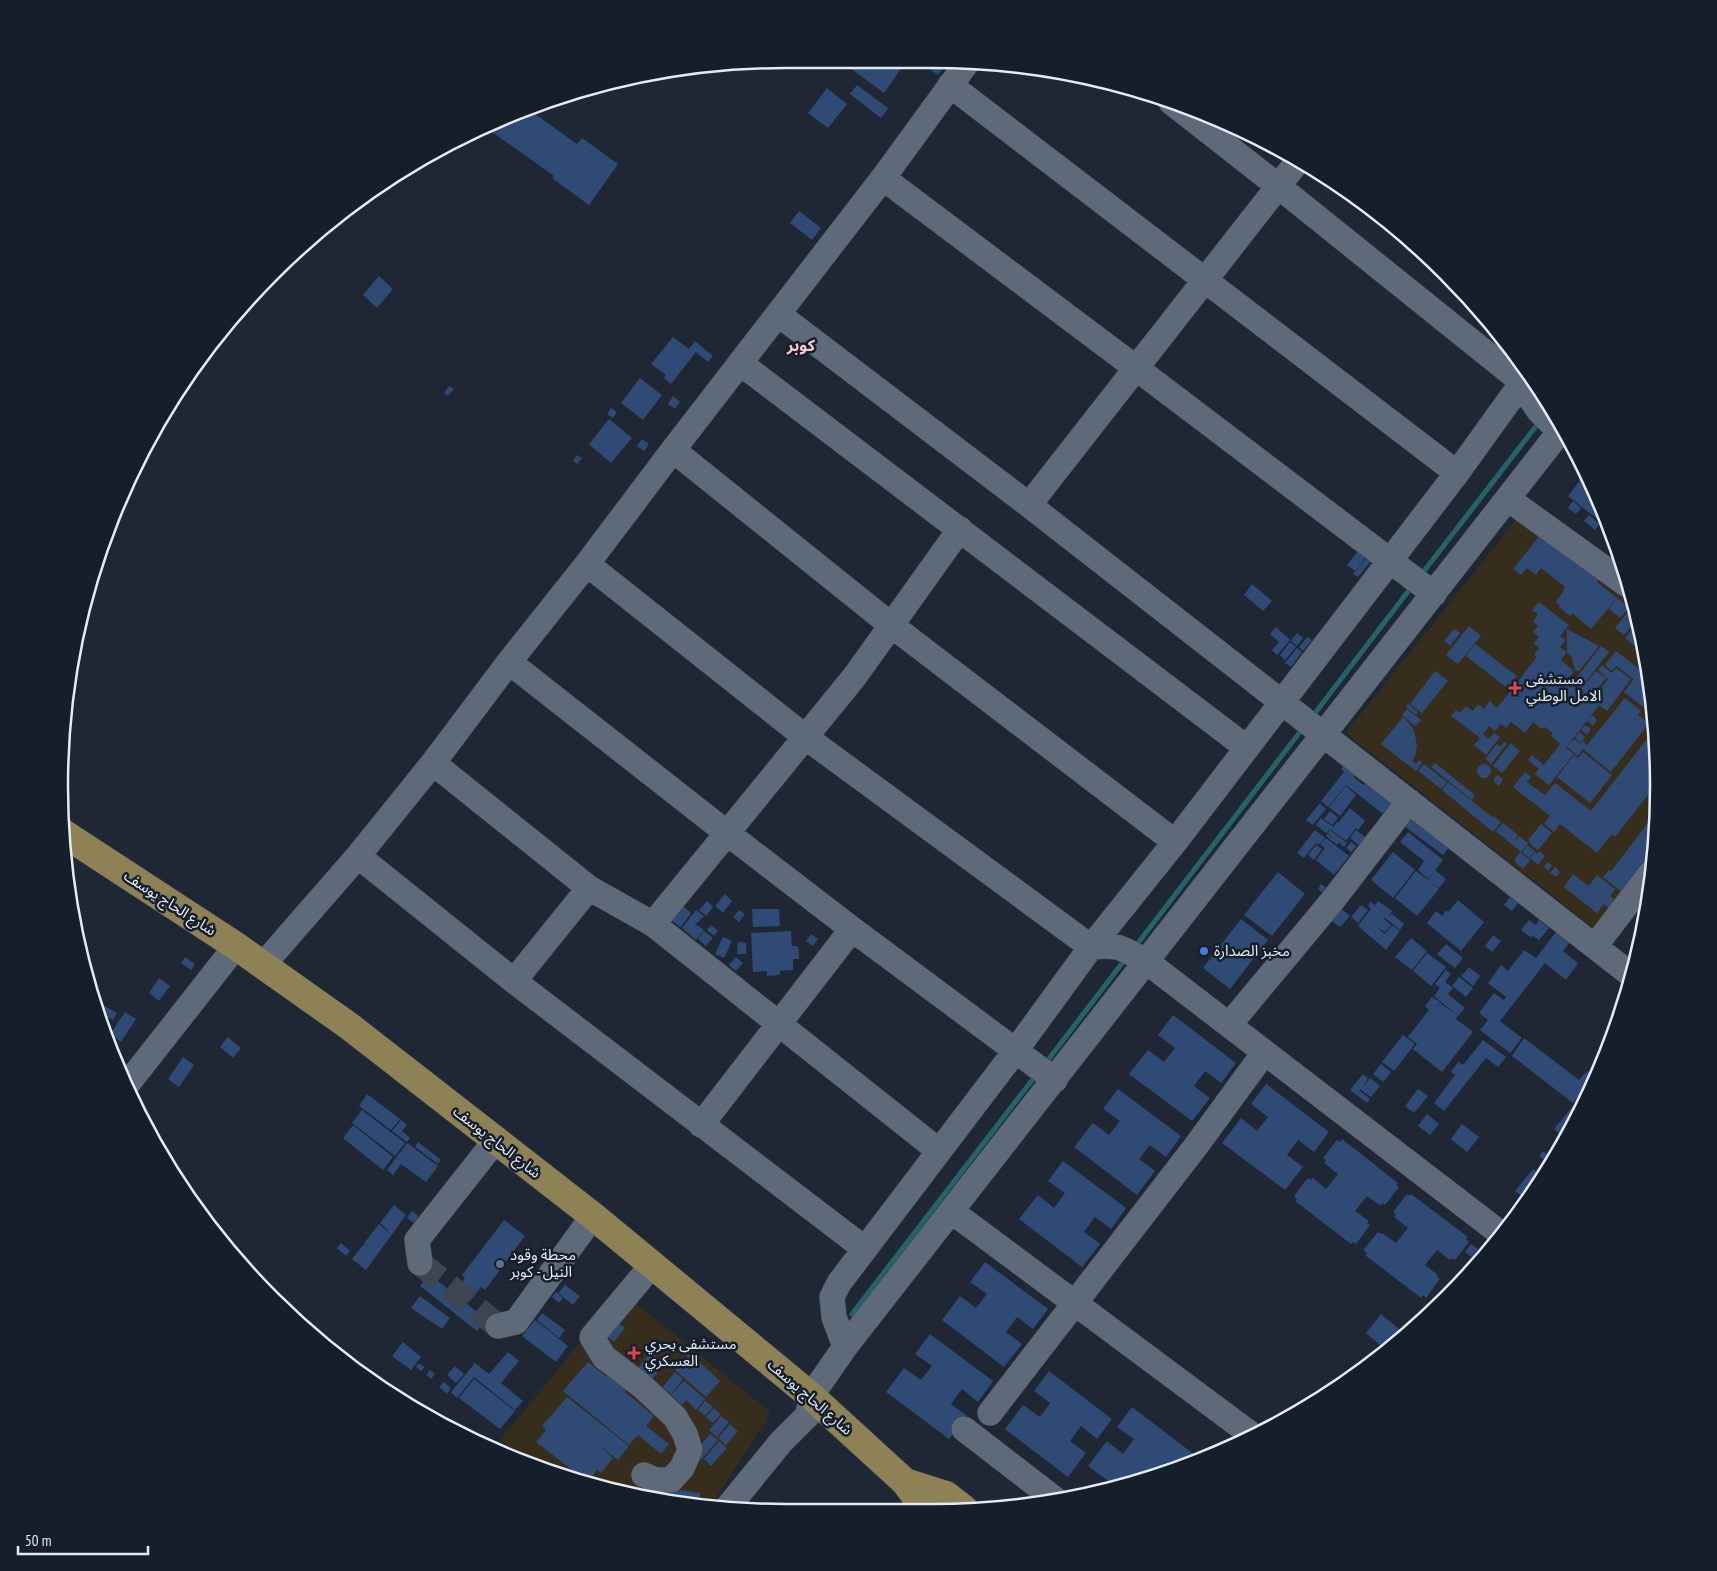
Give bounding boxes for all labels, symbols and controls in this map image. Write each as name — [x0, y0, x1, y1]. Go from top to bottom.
district label: كوبر — [786, 335, 816, 355]
place label: مستشفى الامل الوطني — [1526, 669, 1601, 707]
marker: مستشفى الامل الوطني — [1508, 681, 1522, 695]
street label: شارع الحاج يوسف — [119, 866, 220, 942]
place label: مخبز الصدارة — [1214, 941, 1290, 960]
marker: مخبز الصدارة — [1198, 945, 1210, 957]
street label: شارع الحاج يوسف — [448, 1101, 545, 1184]
place label: محطة وقود النيل - كوبر — [509, 1245, 576, 1281]
marker: محطة وقود النيل - كوبر — [494, 1258, 506, 1270]
place label: مستشفى بحري العسكري — [645, 1334, 737, 1372]
marker: مستشفى بحري العسكري — [627, 1346, 641, 1360]
street label: شارع الحاج يوسف — [762, 1355, 857, 1441]
scale bar — [18, 1524, 148, 1556]
text: 50 m — [25, 1531, 51, 1550]

